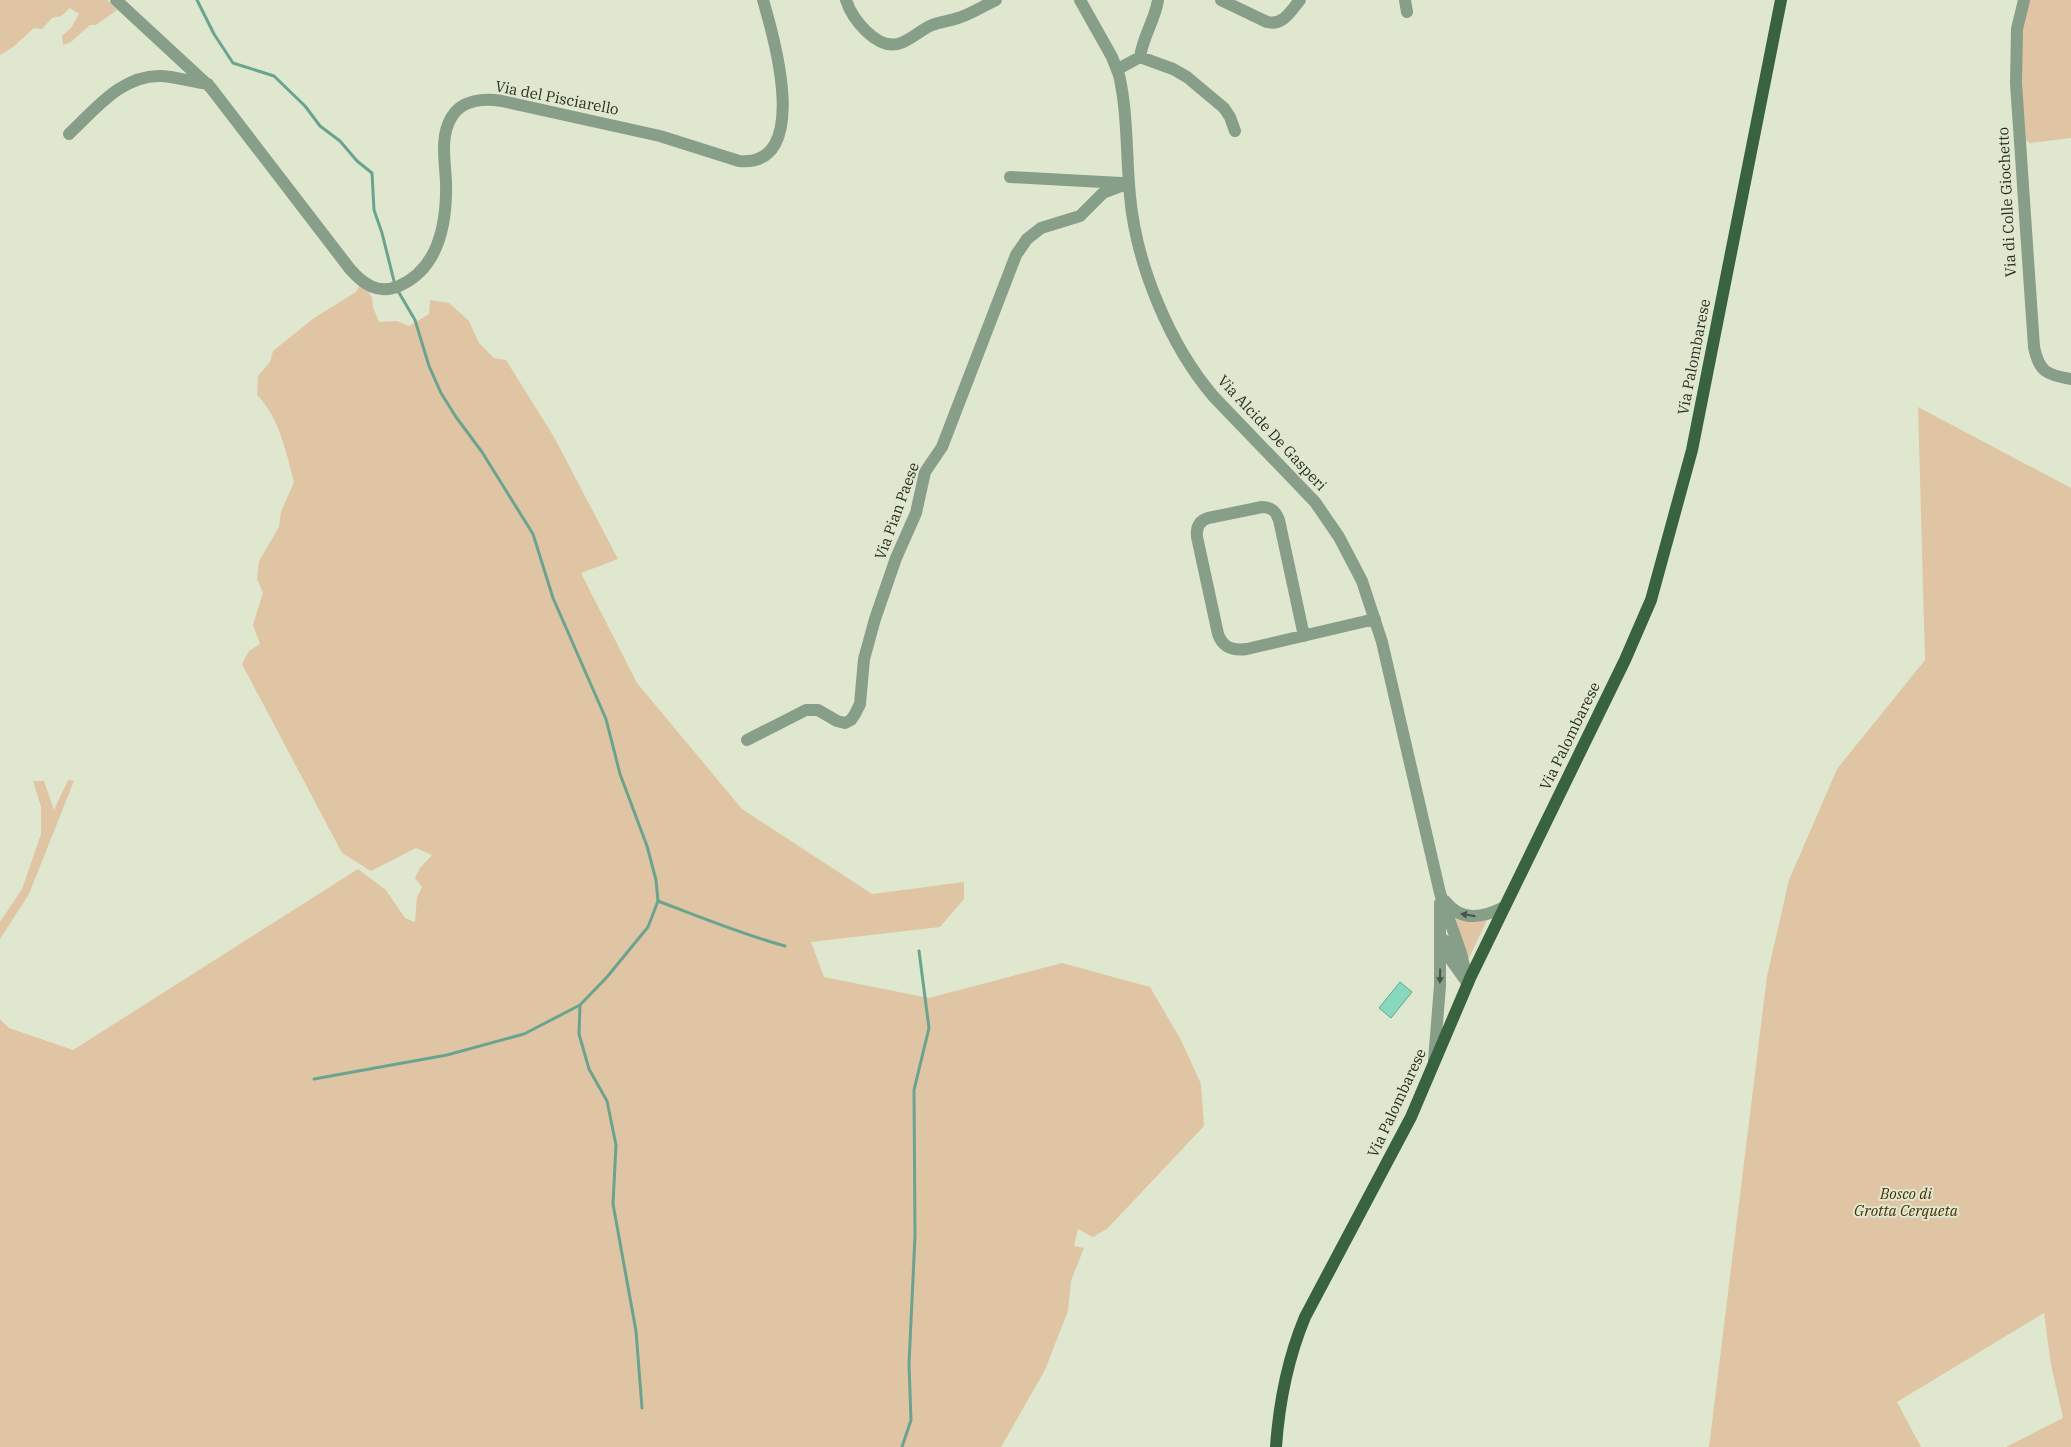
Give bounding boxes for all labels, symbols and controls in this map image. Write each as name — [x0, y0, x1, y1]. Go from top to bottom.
street label: Via del Pisciarello — [494, 76, 620, 119]
street label: Via di Colle Giochetto — [1993, 127, 2020, 277]
street label: Via Palombarese — [1673, 297, 1714, 417]
street label: Via Alcide De Gasperi — [1214, 371, 1331, 495]
street label: Via Pian Paese — [870, 460, 923, 562]
street label: Via Palombarese — [1535, 679, 1604, 793]
one-way arrow — [1459, 911, 1475, 919]
one-way arrow — [1436, 969, 1444, 985]
street label: Via Palombarese — [1363, 1045, 1430, 1160]
park label: Bosco di Grotta Cerqueta — [1854, 1184, 1959, 1220]

